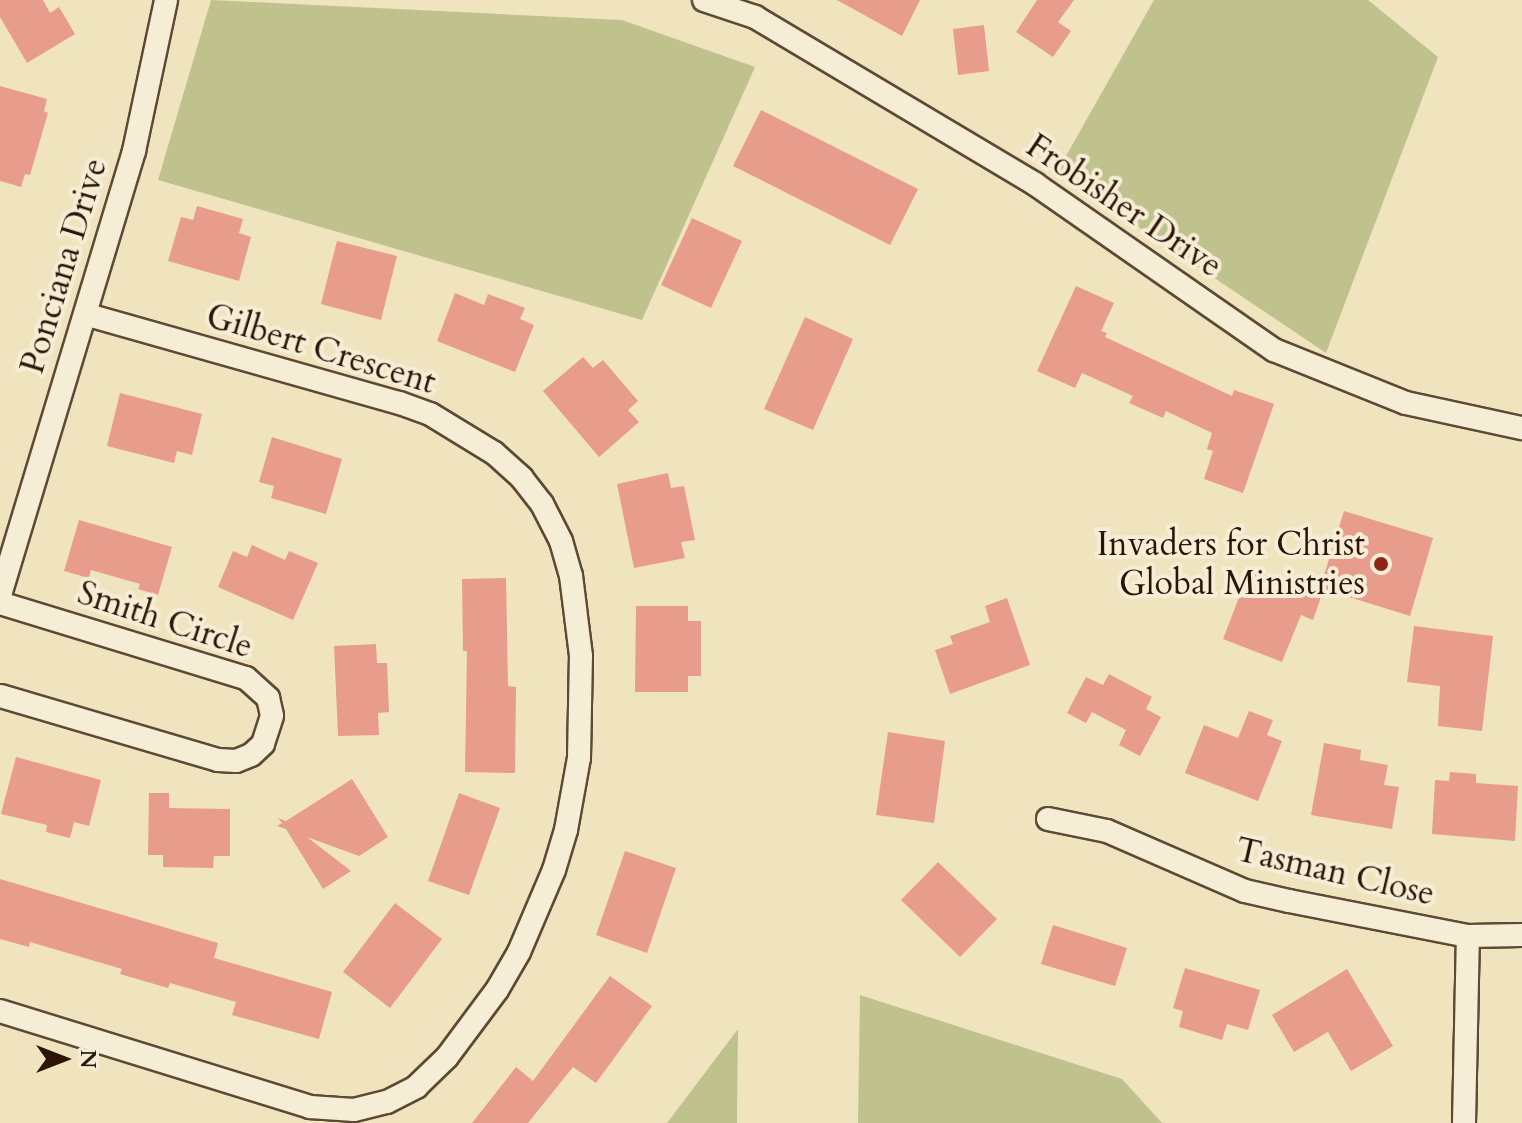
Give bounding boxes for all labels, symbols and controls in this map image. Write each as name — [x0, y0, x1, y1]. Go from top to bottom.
street label: Frobisher Drive — [1018, 126, 1230, 286]
street label: Ponciana Drive — [12, 153, 116, 379]
street label: Gilbert Crescent — [202, 295, 440, 403]
place label: Invaders for Christ Global Ministries — [1097, 524, 1365, 604]
marker: Invaders for Christ Global Ministries — [1372, 555, 1390, 573]
street label: Smith Circle — [72, 573, 258, 667]
street label: Tasman Close — [1232, 829, 1438, 915]
north arrow — [24, 1019, 104, 1099]
text: N — [73, 1049, 103, 1069]

